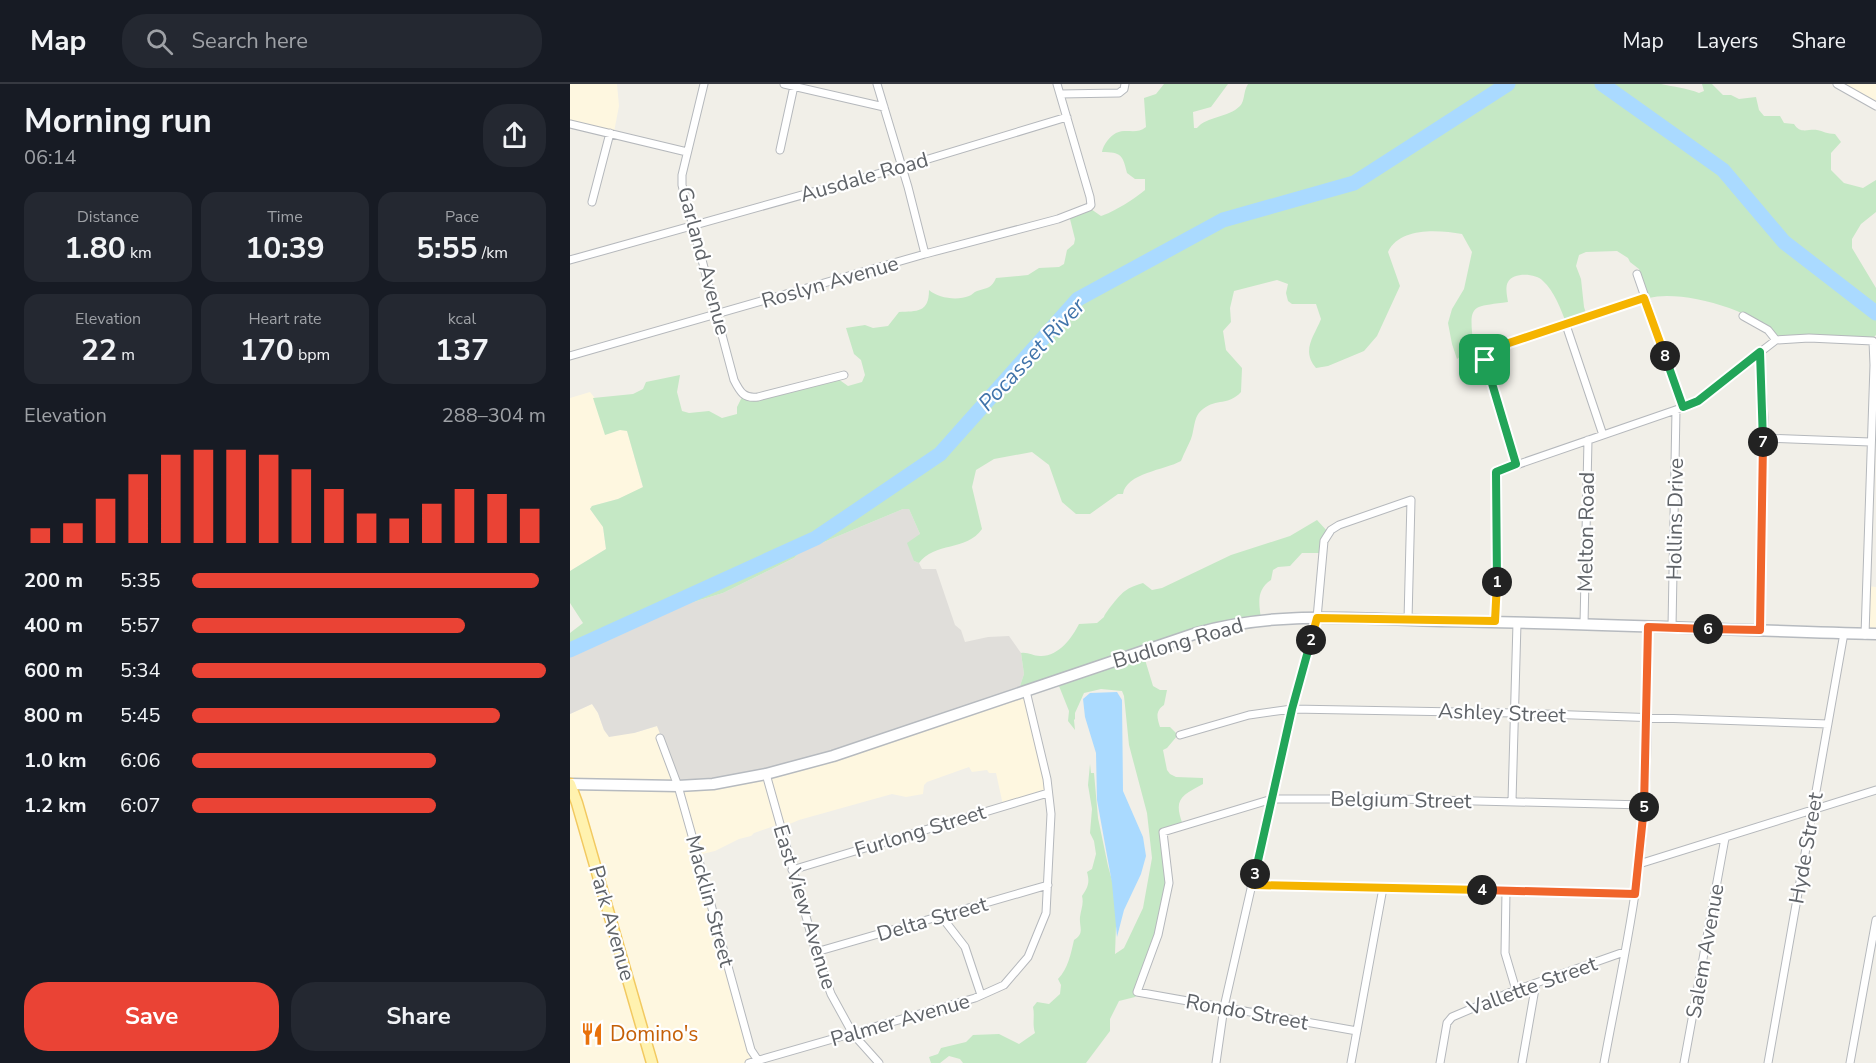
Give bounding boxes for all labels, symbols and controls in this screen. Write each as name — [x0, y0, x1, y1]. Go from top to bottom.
search box — [122, 14, 542, 68]
text: Map — [30, 22, 86, 60]
icon: search — [143, 25, 176, 58]
text: Search here — [191, 26, 308, 56]
text: Map — [1622, 27, 1664, 55]
text: Layers — [1697, 27, 1758, 55]
text: Share — [1791, 27, 1846, 55]
text: Morning run — [24, 99, 212, 144]
button: share — [483, 104, 546, 167]
text: 06:14 — [24, 144, 77, 171]
street label: Ausdale Road — [797, 145, 931, 209]
street label: Garland Avenue — [671, 184, 737, 338]
text: Distance — [77, 206, 139, 228]
text: Time — [267, 206, 303, 228]
text: Pace — [445, 206, 479, 228]
text: 1.80 — [64, 228, 126, 269]
text: 10:39 — [245, 228, 325, 269]
text: 5:55 — [416, 228, 478, 269]
text: km — [126, 242, 152, 264]
text: /km — [478, 242, 508, 264]
street label: Roslyn Avenue — [758, 249, 902, 315]
water label: Pocasset River — [972, 291, 1093, 418]
text: Elevation — [75, 308, 141, 330]
text: Heart rate — [248, 308, 322, 330]
text: kcal — [448, 308, 476, 330]
text: 22 — [81, 330, 117, 371]
text: 170 — [240, 330, 294, 371]
text: 137 — [435, 330, 489, 371]
pin — [1459, 334, 1510, 385]
pin: 8 — [1650, 341, 1680, 371]
icon: arrive — [1468, 343, 1501, 376]
text: m — [117, 344, 135, 366]
text: bpm — [294, 344, 330, 366]
text: 8 — [1660, 345, 1670, 367]
text: Elevation — [24, 402, 107, 429]
text: 288–304 m — [442, 402, 546, 429]
pin: 7 — [1748, 427, 1778, 457]
text: 7 — [1758, 431, 1768, 453]
street label: Hollins Drive — [1660, 458, 1690, 580]
street label: Melton Road — [1571, 472, 1601, 592]
text: 200 m — [24, 567, 83, 594]
text: 5:35 — [120, 567, 161, 594]
pin: 1 — [1482, 567, 1512, 597]
text: 1 — [1492, 571, 1502, 593]
street label: Budlong Road — [1109, 611, 1247, 675]
text: 400 m — [24, 612, 83, 639]
text: 5:57 — [120, 612, 161, 639]
pin: 6 — [1693, 614, 1723, 644]
text: 6 — [1703, 618, 1713, 640]
pin: 2 — [1296, 625, 1326, 655]
text: 2 — [1306, 629, 1316, 651]
text: 600 m — [24, 657, 83, 684]
text: 5:34 — [120, 657, 161, 684]
street label: Ashley Street — [1438, 697, 1567, 729]
text: 800 m — [24, 702, 83, 729]
text: 5:45 — [120, 702, 161, 729]
text: 1.0 km — [24, 747, 87, 774]
text: 6:06 — [120, 747, 161, 774]
street label: Belgium Street — [1330, 785, 1472, 815]
street label: Hyde Street — [1782, 789, 1830, 906]
text: 1.2 km — [24, 792, 87, 819]
text: 6:07 — [120, 792, 161, 819]
pin: 5 — [1629, 792, 1659, 822]
text: 5 — [1639, 796, 1649, 818]
street label: Furlong Street — [851, 798, 989, 864]
street label: East View Avenue — [767, 821, 843, 993]
street label: Macklin Street — [679, 832, 741, 970]
pin: 3 — [1240, 859, 1270, 889]
street label: Park Avenue — [582, 862, 642, 984]
text: 3 — [1250, 863, 1260, 885]
pin: 4 — [1467, 875, 1497, 905]
text: 4 — [1477, 879, 1487, 901]
street label: Salem Avenue — [1679, 882, 1731, 1020]
street label: Delta Street — [873, 890, 991, 948]
street label: Vallette Street — [1462, 949, 1601, 1023]
button: Save — [24, 982, 279, 1051]
button: Share — [291, 982, 546, 1051]
street label: Palmer Avenue — [827, 987, 973, 1053]
street label: Rondo Street — [1183, 987, 1311, 1037]
place label: Domino's — [610, 1020, 698, 1048]
restaurant icon: Domino's — [579, 1021, 605, 1047]

